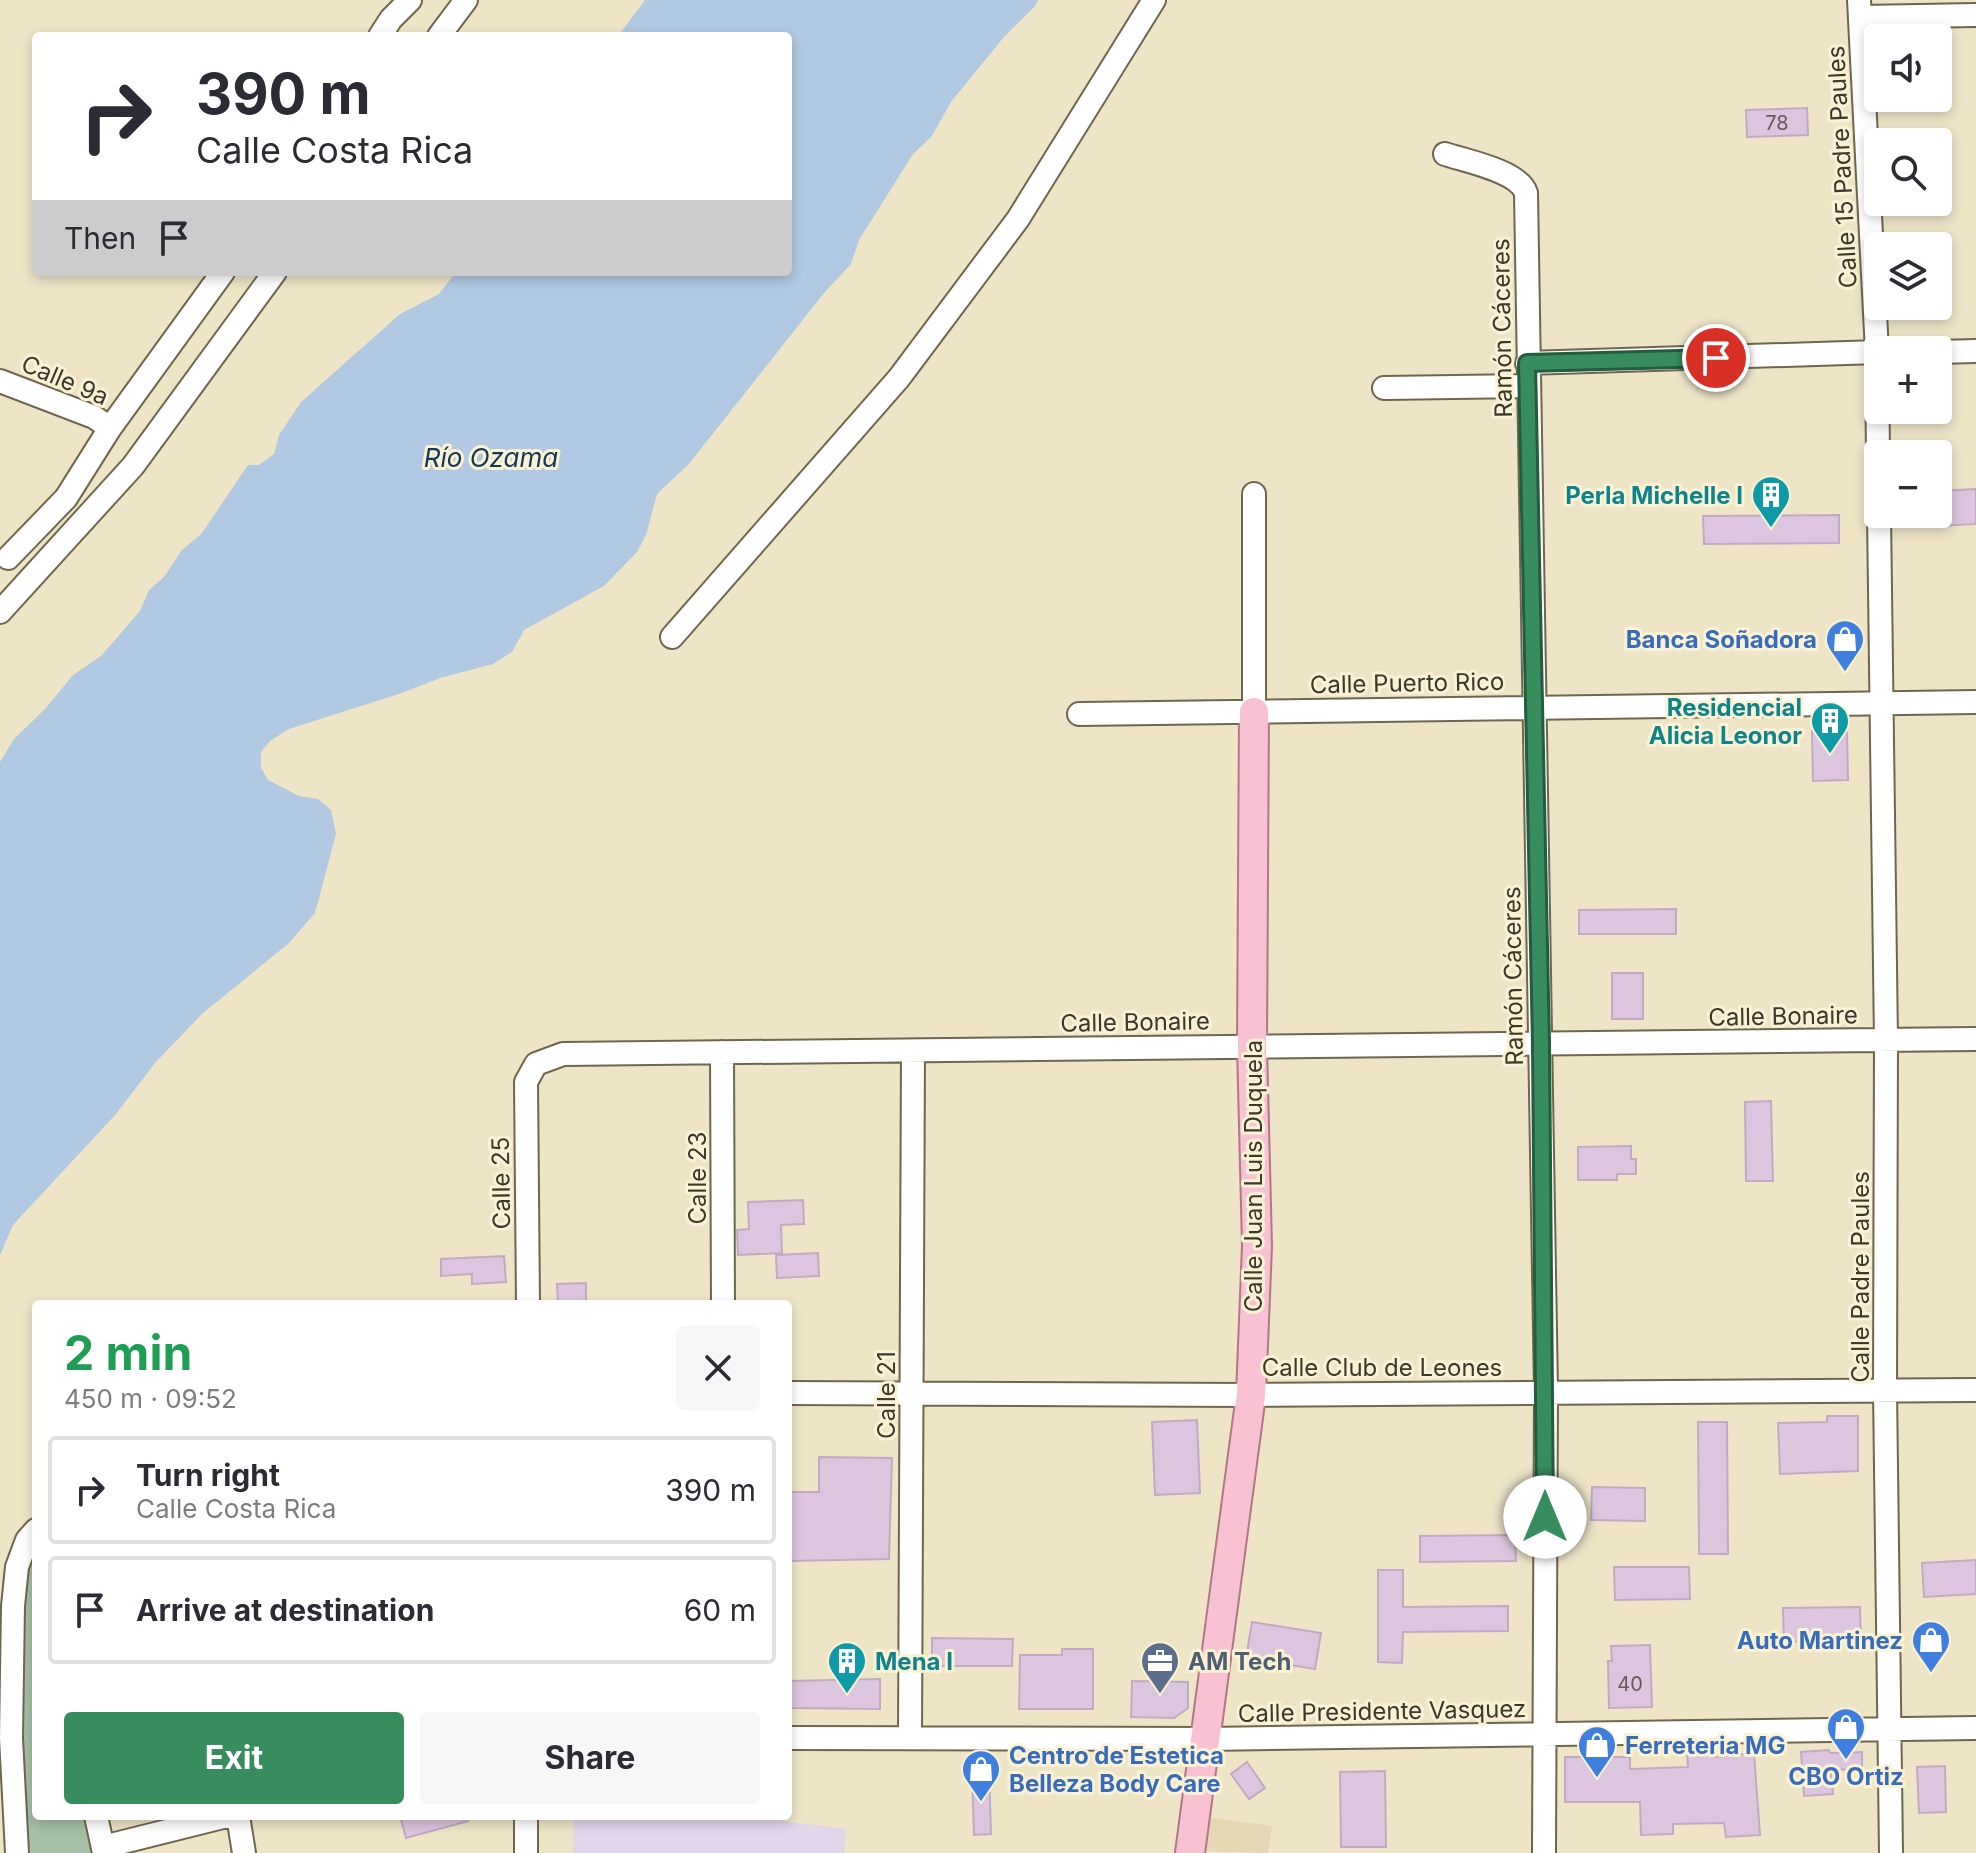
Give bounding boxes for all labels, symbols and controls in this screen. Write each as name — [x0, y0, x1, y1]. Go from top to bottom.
map controls — [1864, 24, 1952, 528]
button: sound — [1864, 24, 1952, 112]
street label: Calle 15 Padre Paules — [1821, 45, 1863, 289]
text: 390 m — [196, 60, 371, 128]
icon: right — [64, 64, 168, 168]
house number: 78 — [1765, 111, 1789, 135]
text: Calle Costa Rica — [196, 128, 473, 172]
button: search — [1864, 128, 1952, 216]
icon: arrive — [152, 216, 196, 260]
text: Then — [64, 220, 136, 256]
button: layers — [1864, 232, 1952, 320]
street label: Ramón Cáceres — [1486, 238, 1518, 418]
pin — [1682, 324, 1750, 392]
icon: arrive — [1694, 336, 1738, 380]
button: + — [1864, 336, 1952, 424]
street label: Calle 9a — [17, 349, 113, 411]
button: − — [1864, 440, 1952, 528]
water label: Río Ozama — [424, 442, 558, 473]
building icon: Perla Michelle I — [1750, 474, 1792, 529]
place label: Perla Michelle I — [1565, 481, 1743, 510]
shop icon: Banca Soñadora — [1824, 618, 1866, 673]
place label: Banca Soñadora — [1626, 625, 1817, 654]
street label: Calle Puerto Rico — [1310, 667, 1504, 699]
place label: Residencial Alicia Leonor — [1649, 693, 1802, 750]
building icon: Residencial Alicia Leonor — [1809, 700, 1851, 755]
street label: Ramón Cáceres — [1497, 886, 1529, 1066]
street label: Calle Bonaire — [1708, 1000, 1858, 1032]
street label: Calle Bonaire — [1060, 1006, 1210, 1038]
street label: Calle Juan Luis Duquela — [1239, 1040, 1268, 1312]
street label: Calle 23 — [683, 1132, 712, 1224]
street label: Calle 25 — [486, 1136, 516, 1230]
street label: Calle Padre Paules — [1846, 1171, 1875, 1383]
text: 2 min — [64, 1323, 192, 1382]
button: close — [676, 1326, 760, 1410]
street label: Calle 21 — [872, 1351, 901, 1439]
street label: Calle Club de Leones — [1262, 1353, 1502, 1382]
text: 450 m · 09:52 — [64, 1383, 237, 1414]
text: Turn right — [136, 1457, 280, 1493]
icon: right — [68, 1468, 112, 1512]
text: 390 m — [665, 1472, 756, 1508]
position arrow — [1503, 1475, 1587, 1559]
text: Calle Costa Rica — [136, 1493, 336, 1524]
icon: arrive — [68, 1588, 112, 1632]
text: Arrive at destination — [136, 1592, 434, 1628]
text: 60 m — [684, 1592, 756, 1628]
shop icon: Auto Martinez — [1910, 1619, 1952, 1674]
place label: Auto Martinez — [1737, 1626, 1903, 1655]
building icon: Mena I — [826, 1640, 868, 1695]
office icon: AM Tech — [1139, 1640, 1181, 1695]
place label: Mena I — [875, 1647, 953, 1676]
place label: AM Tech — [1188, 1647, 1291, 1676]
house number: 40 — [1617, 1672, 1643, 1696]
street label: Calle Presidente Vasquez — [1238, 1694, 1526, 1728]
shop icon: CBO Ortiz — [1825, 1706, 1867, 1761]
button: Exit — [64, 1712, 404, 1804]
button: Share — [420, 1712, 760, 1804]
shop icon: Ferreteria MG — [1576, 1724, 1618, 1779]
place label: Ferreteria MG — [1625, 1731, 1785, 1760]
place label: Centro de Estetica Belleza Body Care — [1009, 1741, 1224, 1798]
shop icon: Centro de Estetica Belleza Body Care — [960, 1748, 1002, 1803]
place label: CBO Ortiz — [1788, 1762, 1904, 1791]

